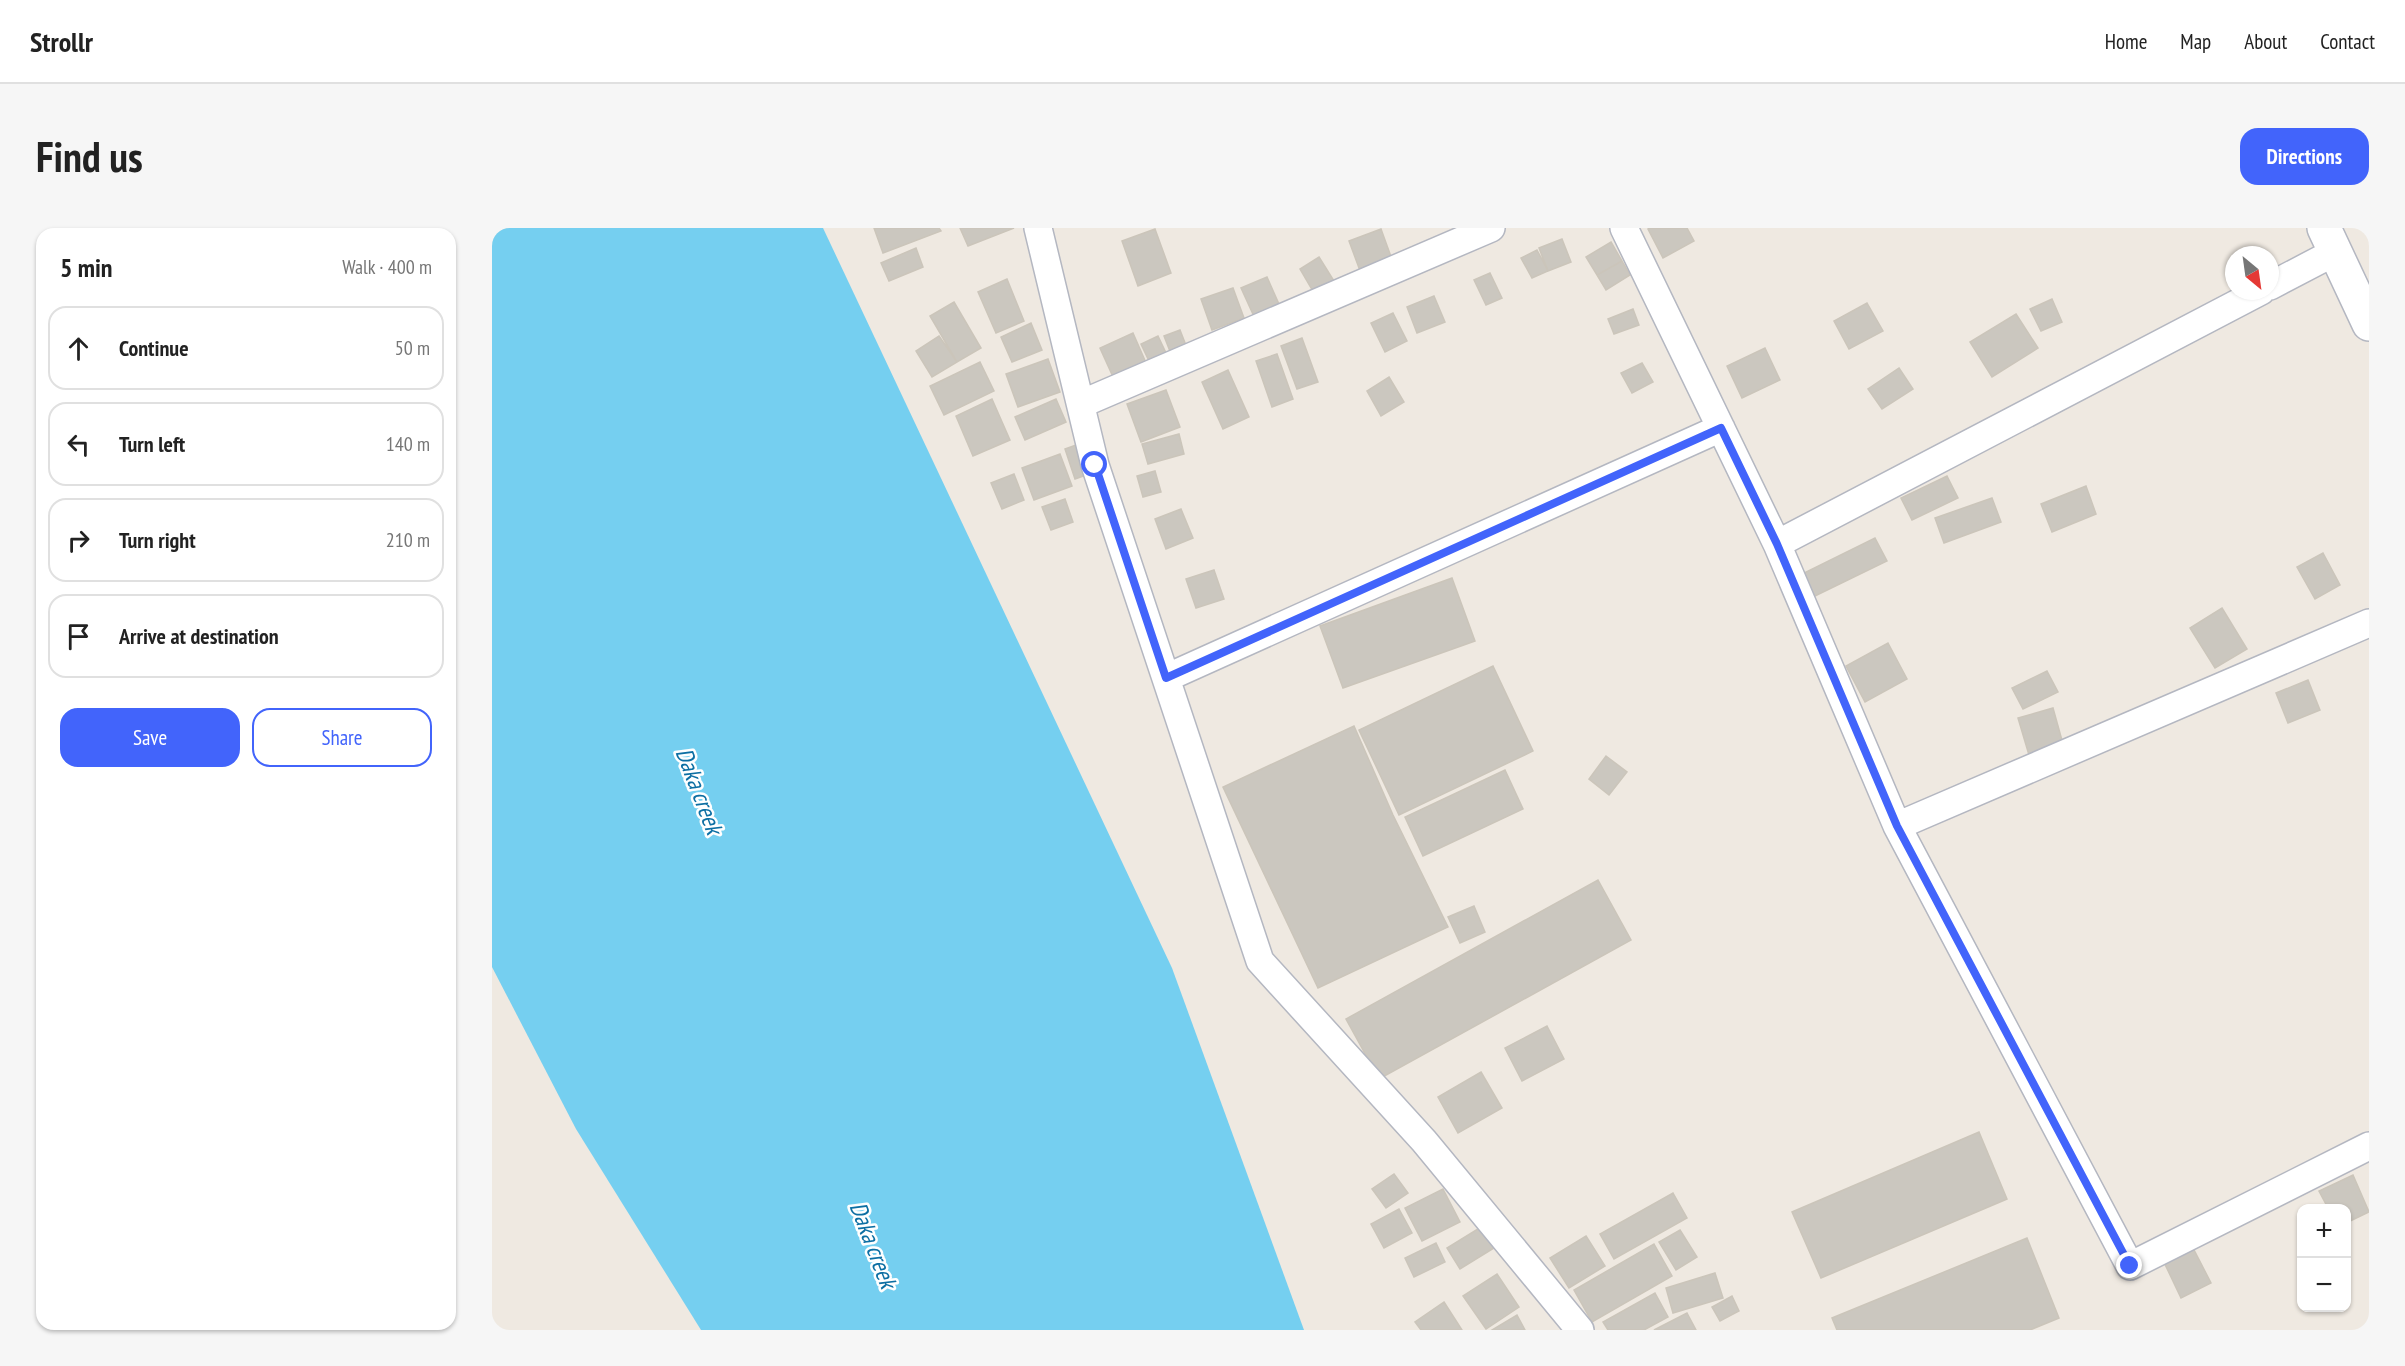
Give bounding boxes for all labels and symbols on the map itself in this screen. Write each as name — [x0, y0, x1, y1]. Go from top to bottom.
north arrow — [2225, 246, 2279, 300]
route start — [1081, 451, 1107, 477]
water label: Daka creek — [669, 743, 731, 841]
water label: Daka creek — [843, 1197, 905, 1295]
route end — [2116, 1252, 2142, 1278]

